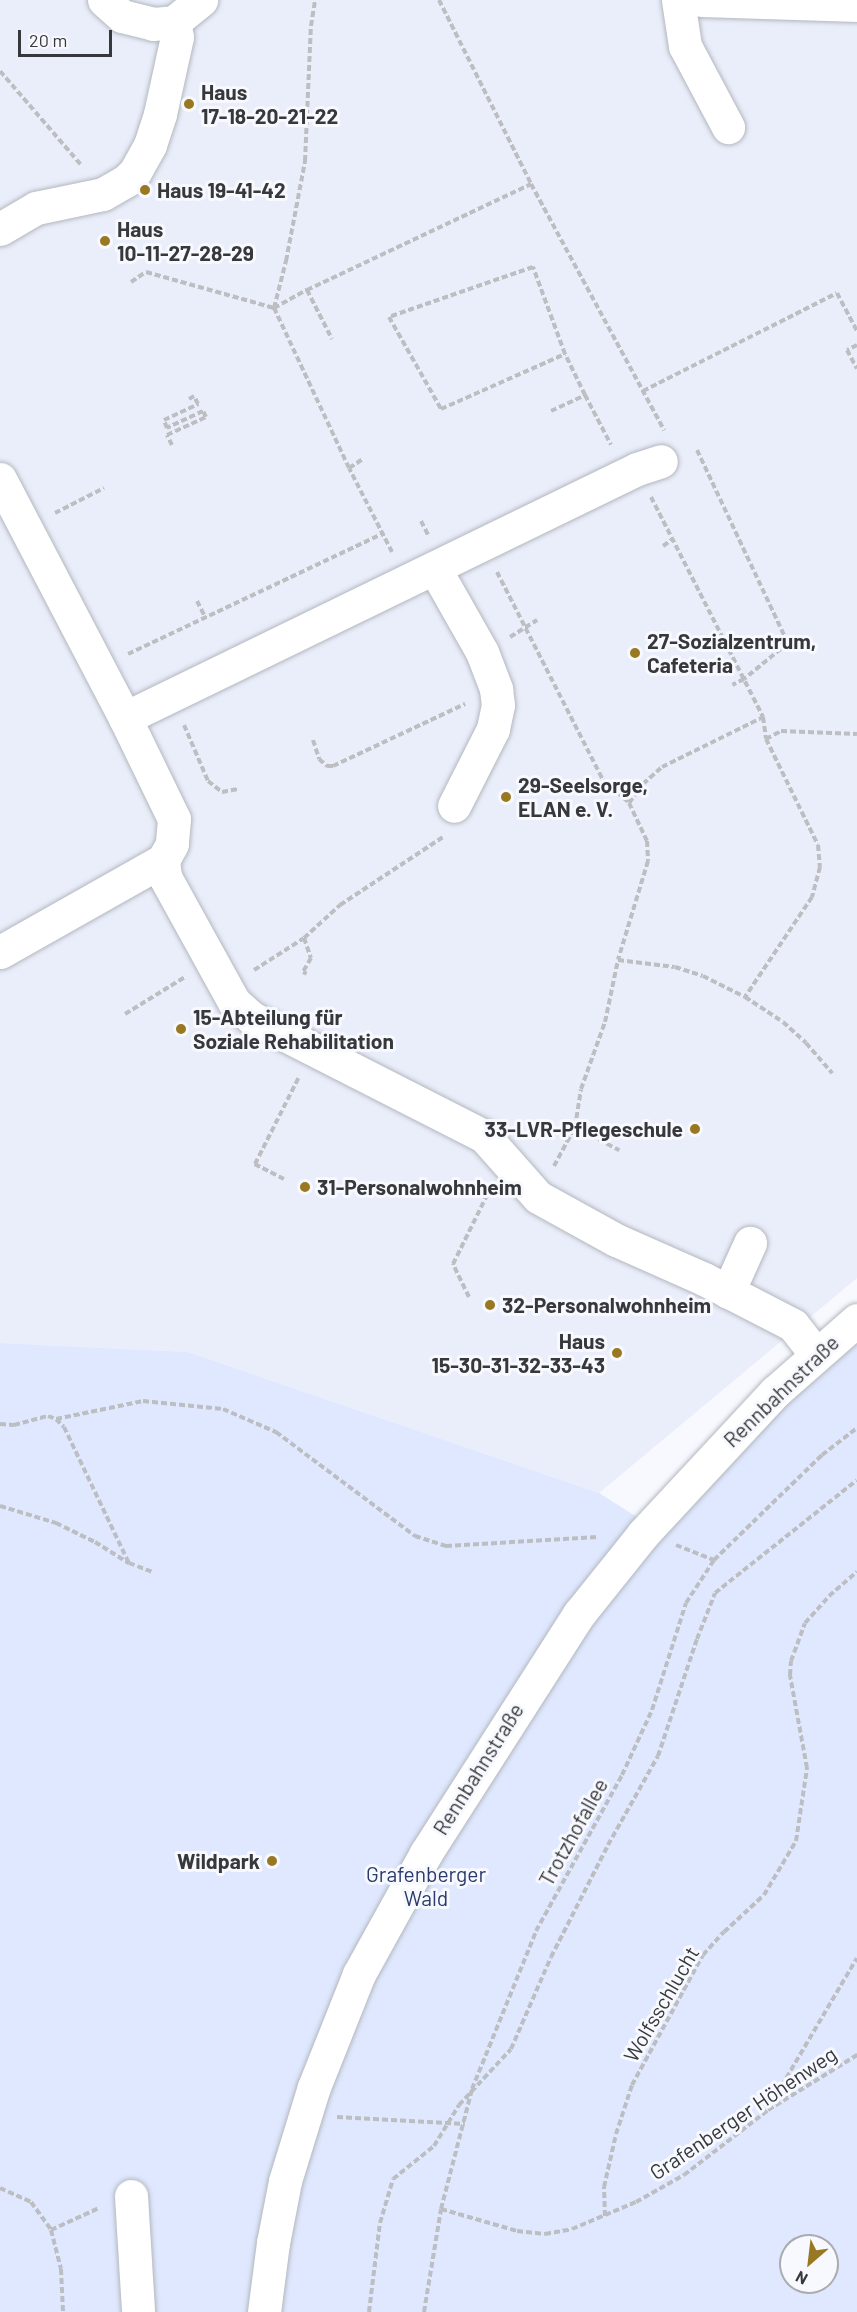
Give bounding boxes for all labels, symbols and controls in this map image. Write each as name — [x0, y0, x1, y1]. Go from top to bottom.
scale bar — [21, 18, 116, 56]
text: 20 m — [29, 29, 67, 51]
place label: Haus 17-18-20-21-22 — [201, 79, 338, 129]
marker: Haus 17-18-20-21-22 — [182, 97, 196, 111]
place label: Haus 19-41-42 — [157, 177, 286, 203]
marker: Haus 19-41-42 — [138, 183, 152, 197]
place label: Haus 10-11-27-28-29 — [117, 216, 254, 266]
marker: Haus 10-11-27-28-29 — [98, 234, 112, 248]
place label: 27-Sozialzentrum, Cafeteria — [647, 628, 816, 678]
marker: 27-Sozialzentrum, Cafeteria — [628, 646, 642, 660]
place label: 29-Seelsorge, ELAN e. V. — [518, 772, 648, 822]
marker: 29-Seelsorge, ELAN e. V. — [499, 790, 513, 804]
place label: 15-Abteilung für Soziale Rehabilitation — [193, 1004, 394, 1054]
marker: 15-Abteilung für Soziale Rehabilitation — [174, 1022, 188, 1036]
place label: 33-LVR-Pflegeschule — [485, 1116, 683, 1142]
marker: 33-LVR-Pflegeschule — [688, 1122, 702, 1136]
place label: 31-Personalwohnheim — [317, 1174, 522, 1200]
marker: 31-Personalwohnheim — [298, 1180, 312, 1194]
place label: 32-Personalwohnheim — [502, 1292, 711, 1318]
marker: 32-Personalwohnheim — [483, 1298, 497, 1312]
place label: Haus 15-30-31-32-33-43 — [431, 1328, 605, 1378]
street label: Rennbahnstraße — [718, 1330, 844, 1452]
marker: Haus 15-30-31-32-33-43 — [610, 1346, 624, 1360]
street label: Rennbahnstraße — [427, 1699, 529, 1839]
street label: Trotzhofallee — [533, 1774, 613, 1890]
place label: Wildpark — [177, 1848, 260, 1874]
marker: Wildpark — [265, 1854, 279, 1868]
park label: Grafenberger Wald — [366, 1861, 486, 1911]
street label: Wolfsschlucht — [618, 1942, 704, 2066]
street label: Grafenberger Höhenweg — [645, 2041, 841, 2185]
north arrow — [779, 2234, 839, 2294]
text: N — [792, 2268, 810, 2289]

